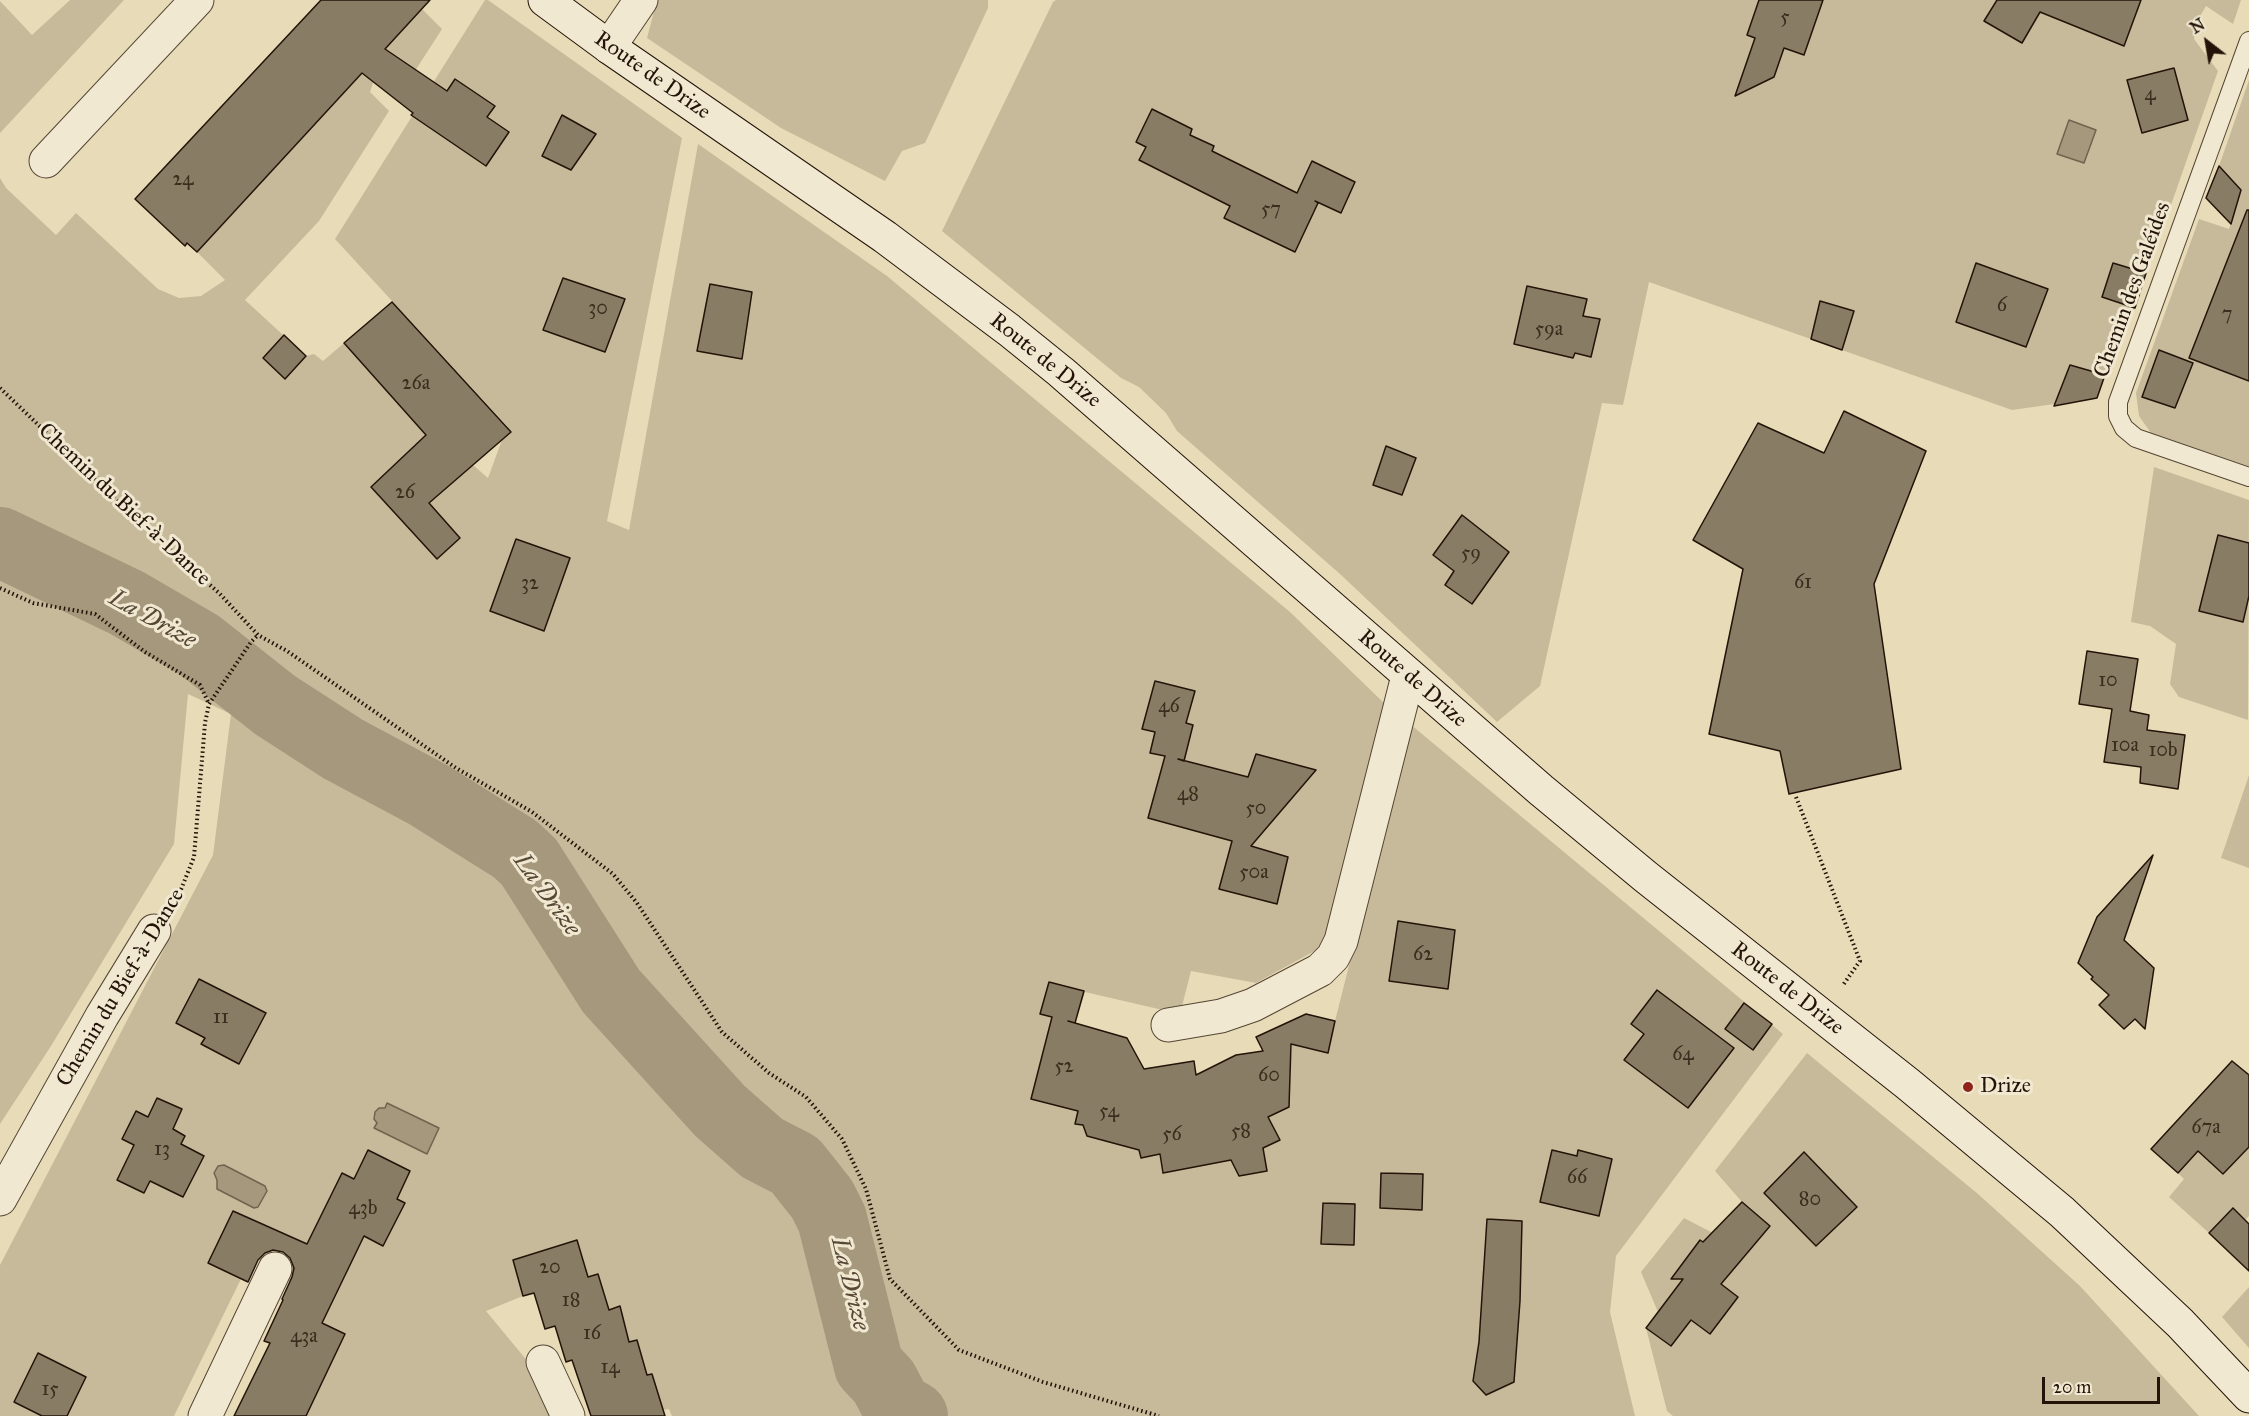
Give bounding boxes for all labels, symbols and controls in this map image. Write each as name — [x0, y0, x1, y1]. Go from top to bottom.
house number: 5 — [1780, 6, 1790, 30]
north arrow — [2177, 12, 2237, 72]
text: N — [2187, 15, 2208, 38]
street label: Route de Drize — [589, 26, 715, 126]
house number: 4 — [2144, 83, 2156, 107]
house number: 24 — [172, 168, 194, 192]
house number: 57 — [1261, 198, 1281, 222]
street label: Chemin des Galéides — [2089, 199, 2177, 381]
house number: 6 — [1997, 294, 2007, 318]
house number: 30 — [588, 297, 608, 321]
house number: 7 — [2222, 303, 2232, 327]
street label: Route de Drize — [984, 308, 1106, 414]
house number: 59a — [1535, 318, 1563, 342]
house number: 26a — [402, 372, 430, 396]
street label: Chemin du Bief-à-Dance — [32, 418, 216, 592]
house number: 26 — [395, 481, 415, 505]
house number: 59 — [1461, 542, 1481, 566]
house number: 61 — [1794, 571, 1812, 595]
house number: 32 — [521, 572, 539, 596]
water label: La Drize — [104, 584, 200, 656]
street label: Route de Drize — [1352, 624, 1472, 734]
house number: 10 — [2098, 669, 2118, 693]
house number: 46 — [1158, 695, 1180, 719]
house number: 10a — [2111, 734, 2139, 758]
house number: 10b — [2148, 739, 2178, 763]
house number: 48 — [1177, 783, 1199, 807]
house number: 50 — [1246, 797, 1266, 821]
water label: La Drize — [506, 848, 586, 942]
house number: 50a — [1239, 861, 1269, 885]
street label: Chemin du Bief-à-Dance — [51, 884, 191, 1092]
street label: Route de Drize — [1725, 937, 1849, 1041]
house number: 62 — [1413, 943, 1433, 967]
house number: 11 — [213, 1006, 229, 1030]
house number: 64 — [1672, 1043, 1694, 1067]
house number: 52 — [1054, 1055, 1074, 1079]
house number: 60 — [1258, 1064, 1280, 1088]
place label: Drize — [1980, 1074, 2031, 1100]
marker: Drize — [1961, 1080, 1975, 1094]
house number: 54 — [1099, 1100, 1119, 1124]
house number: 67a — [2191, 1116, 2221, 1140]
house number: 58 — [1231, 1120, 1251, 1144]
house number: 56 — [1162, 1123, 1182, 1147]
house number: 13 — [154, 1138, 170, 1162]
house number: 66 — [1567, 1166, 1587, 1190]
house number: 80 — [1799, 1188, 1821, 1212]
house number: 43b — [349, 1197, 377, 1221]
water label: La Drize — [824, 1234, 874, 1334]
house number: 20 — [539, 1256, 561, 1280]
house number: 18 — [562, 1289, 580, 1313]
house number: 16 — [583, 1322, 601, 1346]
house number: 43a — [290, 1325, 318, 1349]
house number: 14 — [600, 1356, 620, 1380]
scale bar — [2045, 1365, 2164, 1403]
text: 20 m — [2053, 1376, 2091, 1398]
house number: 15 — [41, 1378, 59, 1402]

